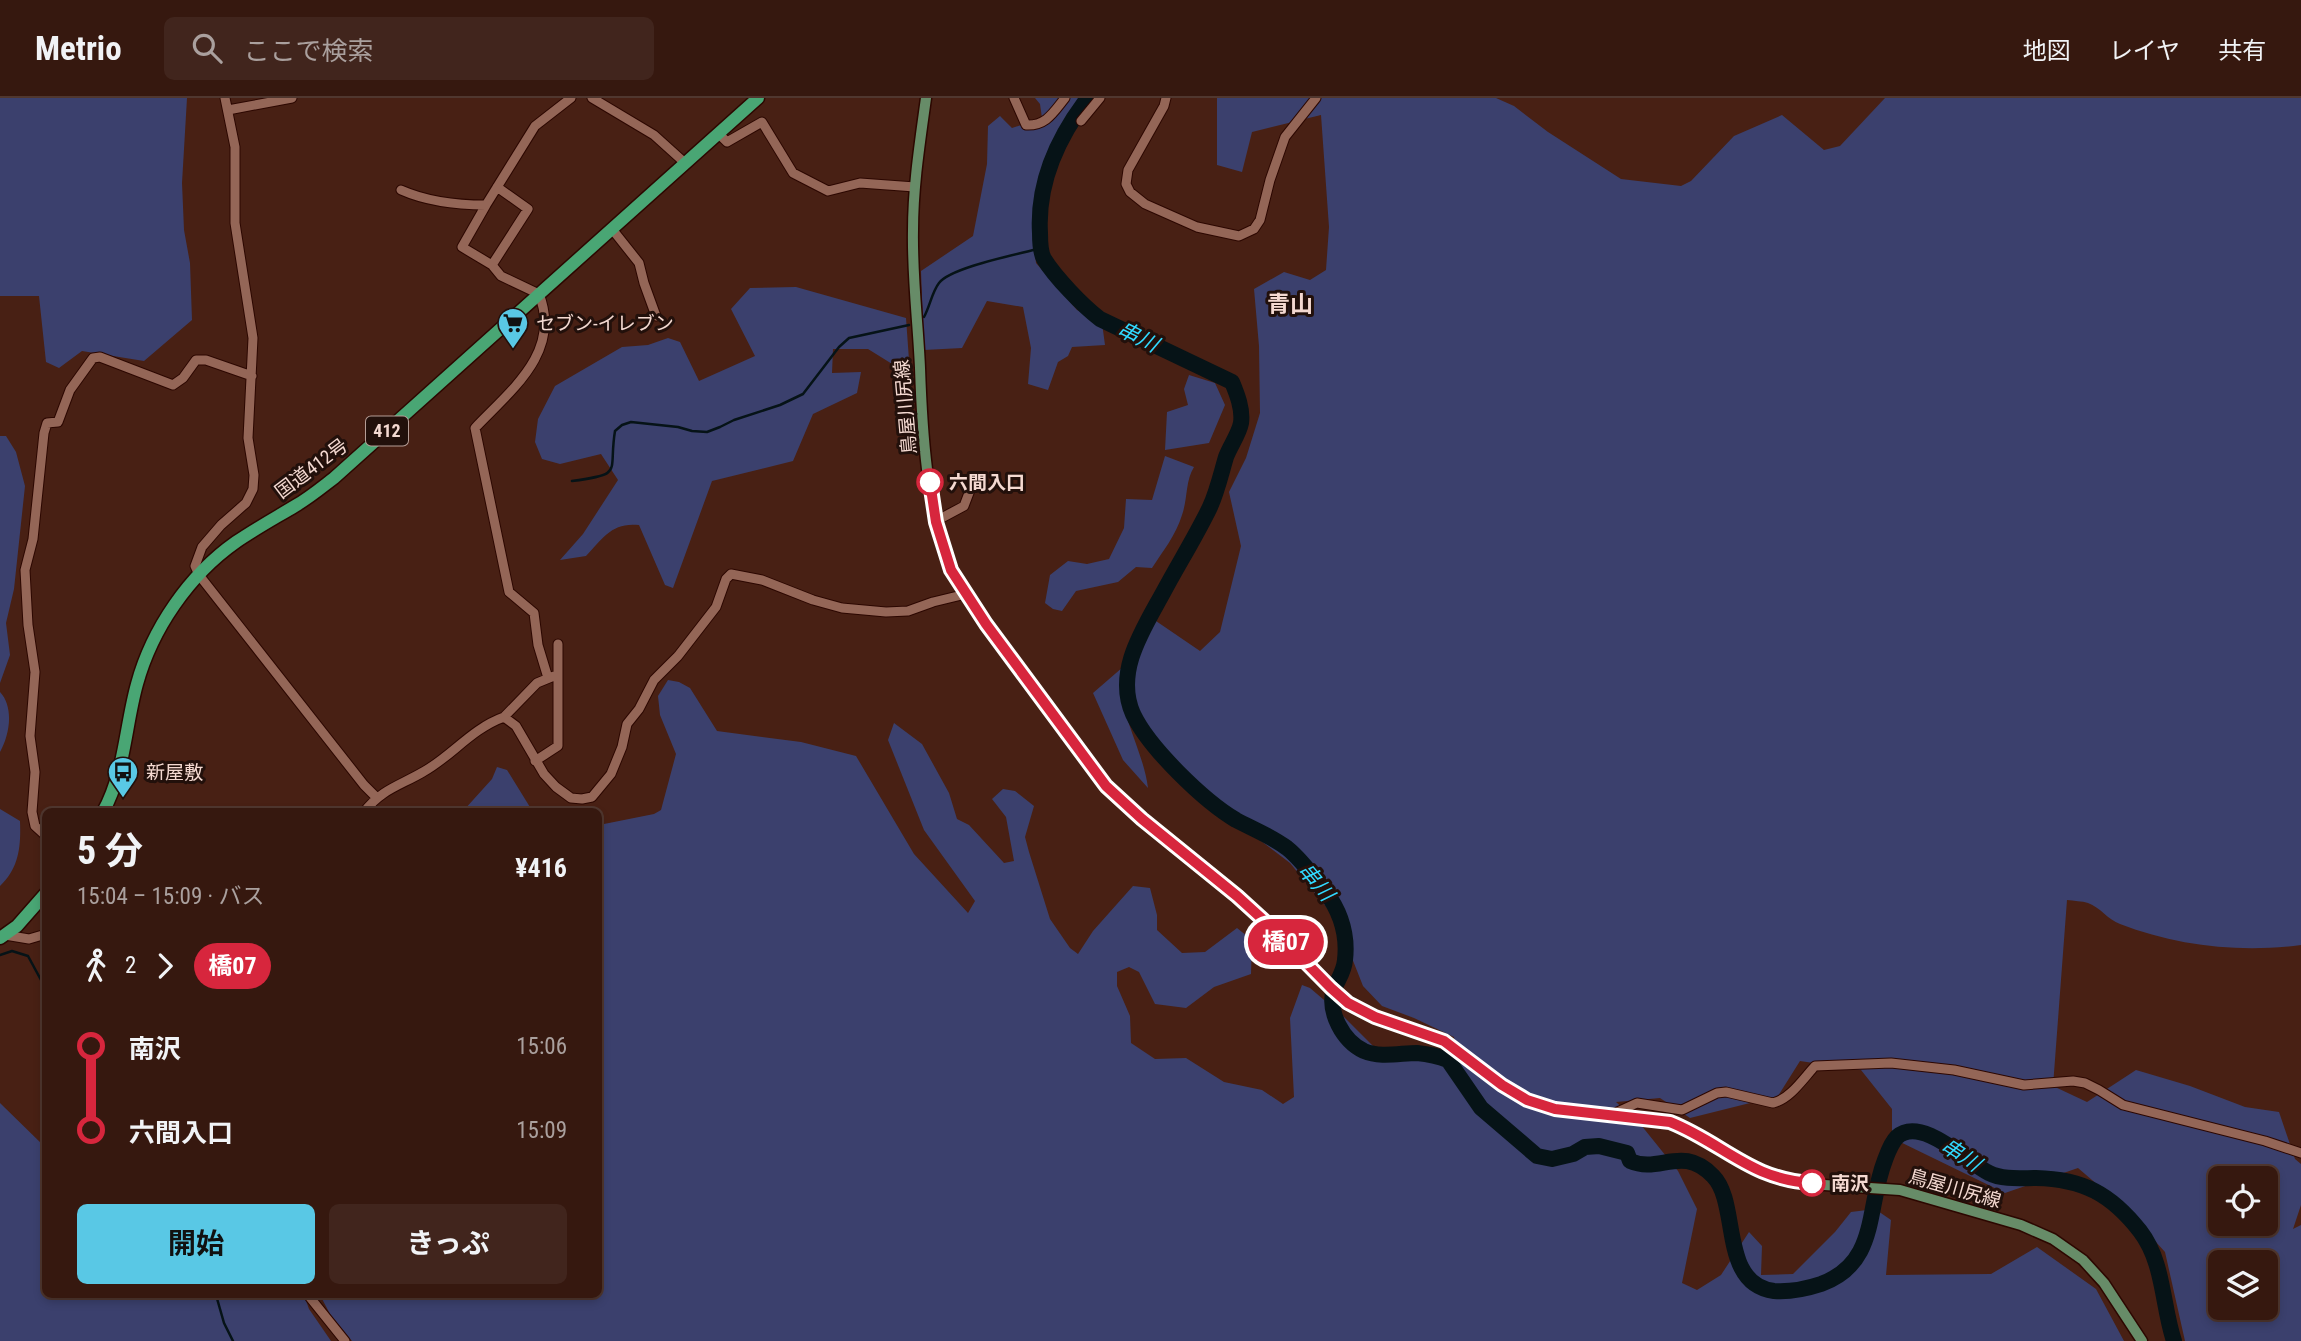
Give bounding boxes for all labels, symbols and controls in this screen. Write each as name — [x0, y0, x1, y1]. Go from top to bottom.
search box — [164, 17, 654, 80]
text: Metrio — [35, 29, 122, 68]
icon: search — [188, 29, 226, 67]
text: ここで検索 — [244, 36, 374, 66]
text: 地図 — [2023, 37, 2071, 65]
text: レイヤ — [2109, 37, 2180, 65]
text: 共有 — [2218, 37, 2266, 65]
district label: 青山 — [1267, 291, 1313, 318]
supermarket icon: セブン-イレブン — [496, 306, 530, 350]
place label: セブン-イレブン — [536, 312, 674, 335]
water label: 串川 — [1114, 317, 1164, 358]
street label: 鳥屋川尻線 — [890, 359, 921, 455]
road number: 412 — [366, 416, 408, 446]
street label: 国道412号 — [270, 434, 352, 503]
marker: 六間入口 — [917, 469, 943, 495]
place label: 六間入口 — [949, 471, 1025, 494]
bus stop icon: 新屋敷 — [106, 755, 140, 799]
place label: 新屋敷 — [146, 761, 203, 784]
text: 5 分 — [77, 829, 143, 873]
text: ¥416 — [515, 853, 567, 883]
water label: 串川 — [1293, 858, 1340, 907]
text: 15:04 – 15:09 · バス — [77, 883, 264, 910]
line badge: 橋07 — [1246, 919, 1326, 965]
text: 橋07 — [1262, 928, 1310, 956]
icon: walk — [77, 947, 115, 985]
icon: forward — [146, 947, 184, 985]
text: 2 — [125, 952, 136, 979]
text: 橋07 — [208, 952, 257, 980]
text: 15:06 — [516, 1033, 567, 1060]
text: 南沢 — [129, 1034, 181, 1064]
text: 15:09 — [516, 1117, 567, 1144]
text: 六間入口 — [129, 1118, 233, 1148]
water label: 串川 — [1937, 1133, 1987, 1178]
street label: 鳥屋川尻線 — [1906, 1164, 2004, 1213]
map controls — [2208, 1166, 2278, 1320]
button: locate — [2208, 1166, 2278, 1236]
marker: 南沢 — [1799, 1170, 1825, 1196]
place label: 南沢 — [1831, 1172, 1869, 1195]
button: 開始 — [77, 1204, 315, 1284]
button: きっぷ — [329, 1204, 567, 1284]
button: layers — [2208, 1250, 2278, 1320]

